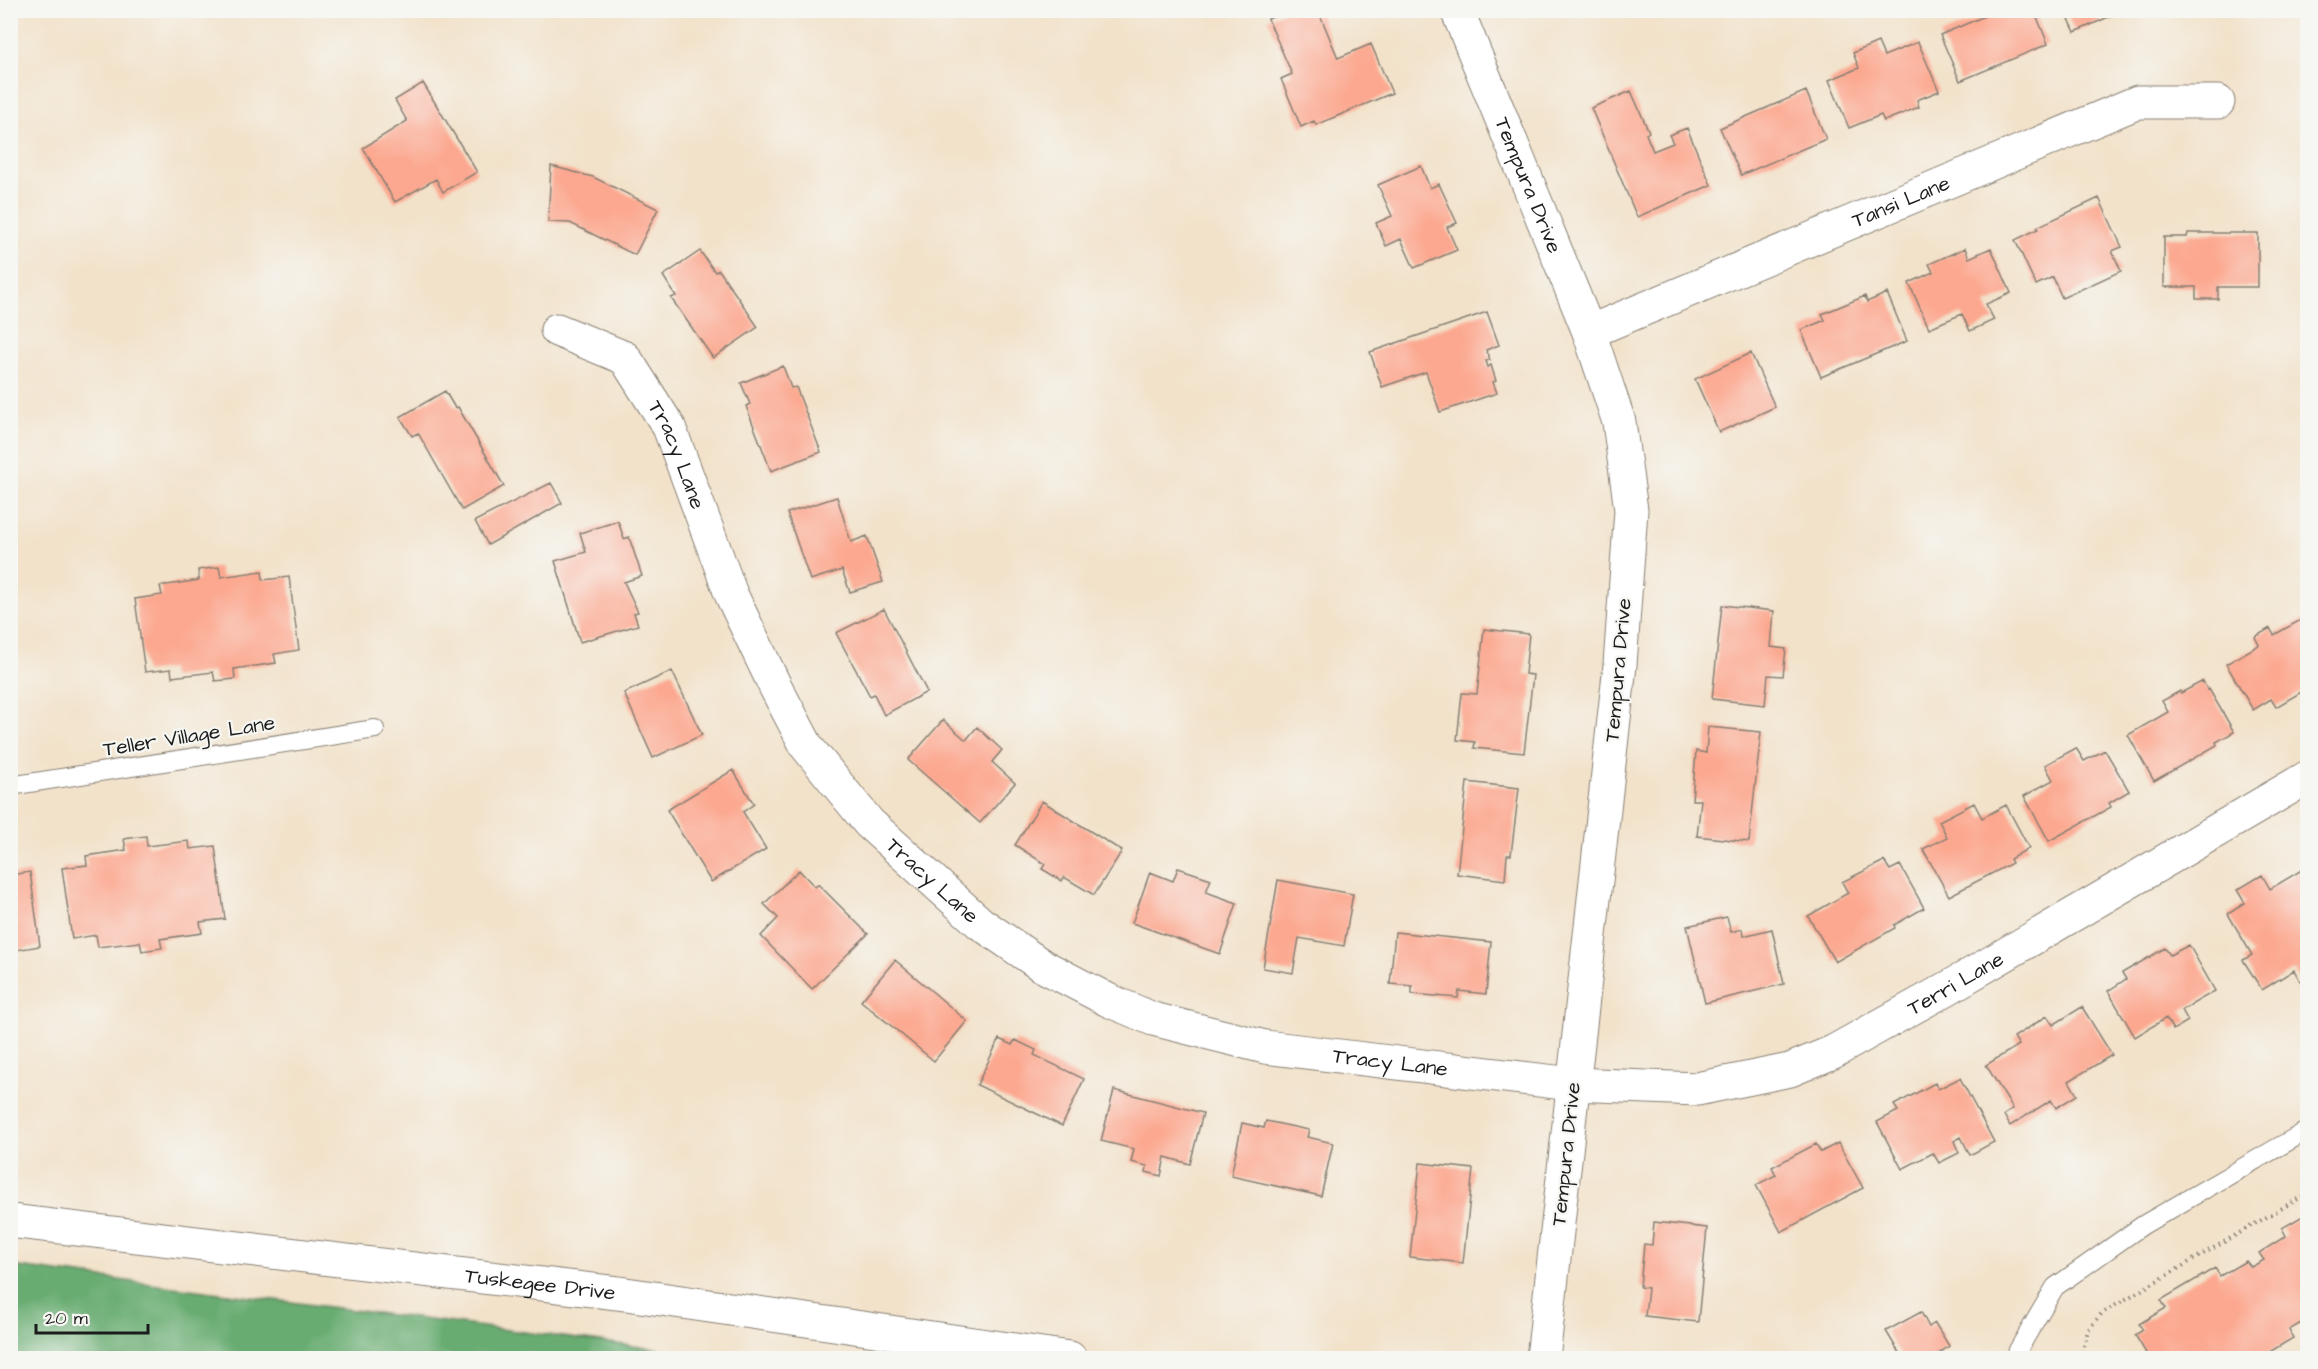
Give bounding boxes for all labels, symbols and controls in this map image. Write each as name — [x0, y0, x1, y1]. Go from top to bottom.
street label: Tempura Drive — [1488, 112, 1570, 257]
street label: Tansi Lane — [1847, 168, 1954, 235]
street label: Tracy Lane — [641, 395, 713, 513]
street label: Tempura Drive — [1597, 597, 1640, 743]
street label: Teller Village Lane — [101, 708, 277, 766]
street label: Tracy Lane — [880, 831, 985, 930]
street label: Terri Lane — [1902, 944, 2009, 1022]
street label: Tracy Lane — [1331, 1041, 1449, 1083]
street label: Tempura Drive — [1544, 1081, 1589, 1227]
street label: Tuskegee Drive — [463, 1261, 617, 1307]
scale bar — [36, 1297, 148, 1335]
text: 20 m — [45, 1306, 88, 1331]

